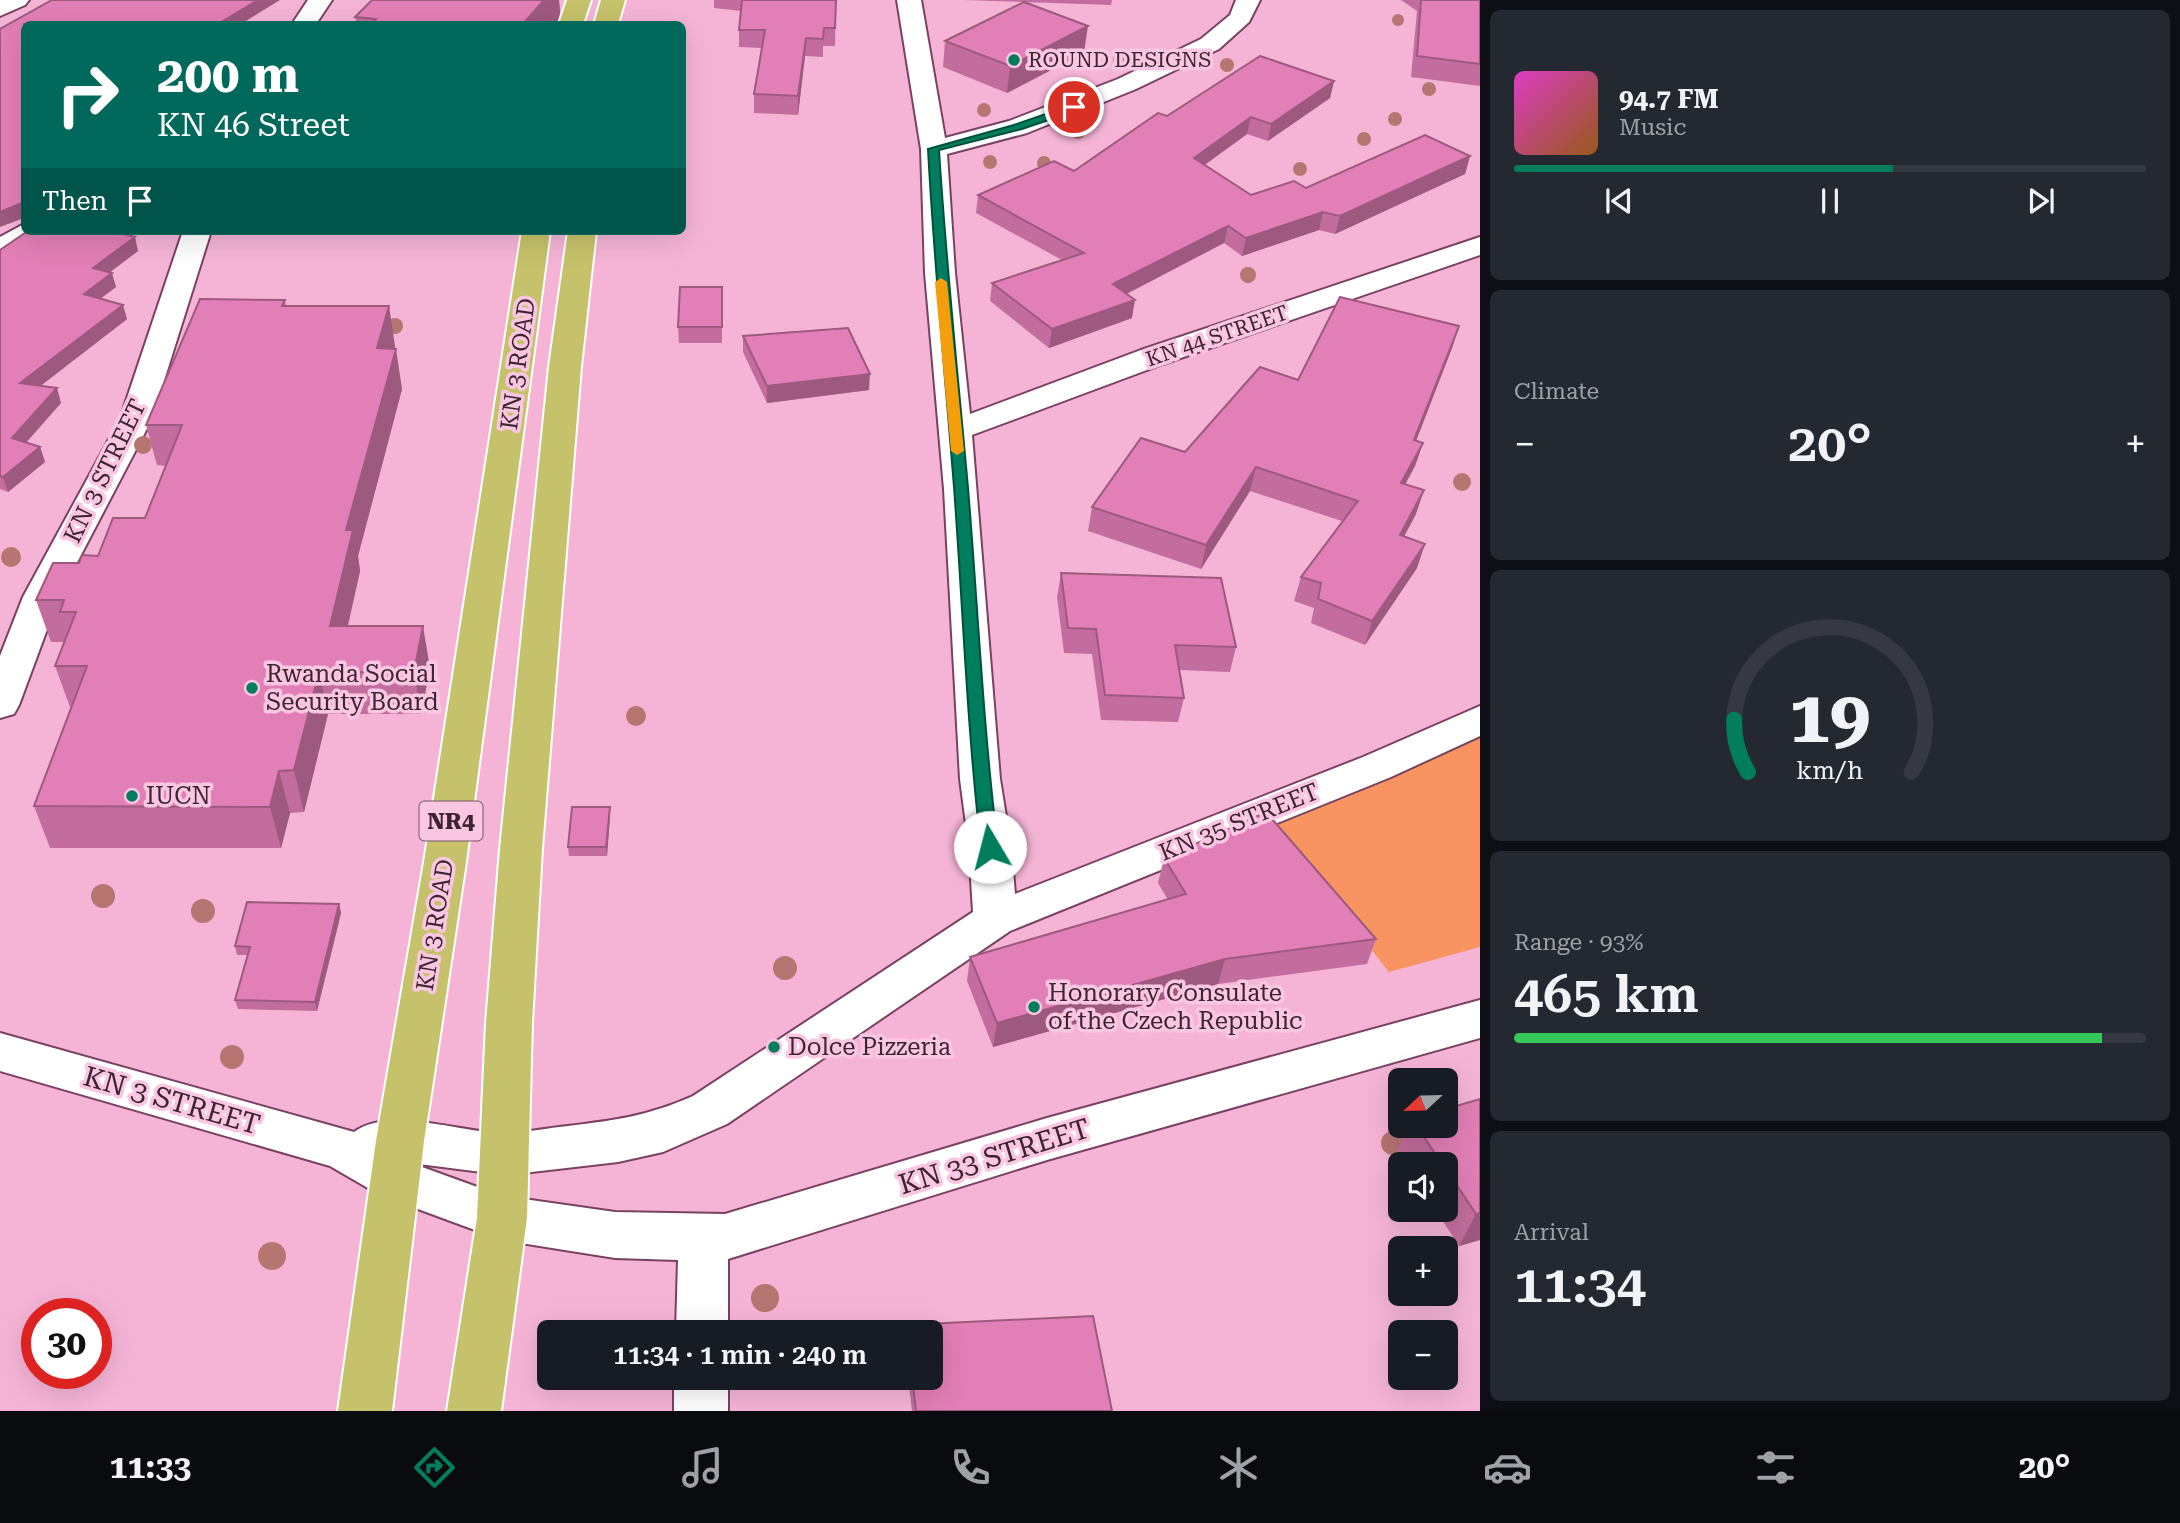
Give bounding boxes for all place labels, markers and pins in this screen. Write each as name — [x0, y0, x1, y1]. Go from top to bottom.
place label: ROUND DESIGNS — [1028, 48, 1211, 72]
marker: ROUND DESIGNS — [1006, 52, 1022, 68]
pin — [1044, 77, 1104, 137]
place label: Rwanda Social Security Board — [266, 660, 439, 716]
marker: Rwanda Social Security Board — [244, 680, 260, 696]
place label: IUCN — [146, 782, 211, 810]
marker: IUCN — [124, 788, 140, 804]
place label: Honorary Consulate of the Czech Republic — [1048, 979, 1302, 1035]
marker: Honorary Consulate of the Czech Republic — [1026, 999, 1042, 1015]
place label: Dolce Pizzeria — [788, 1033, 951, 1061]
marker: Dolce Pizzeria — [766, 1039, 782, 1055]

